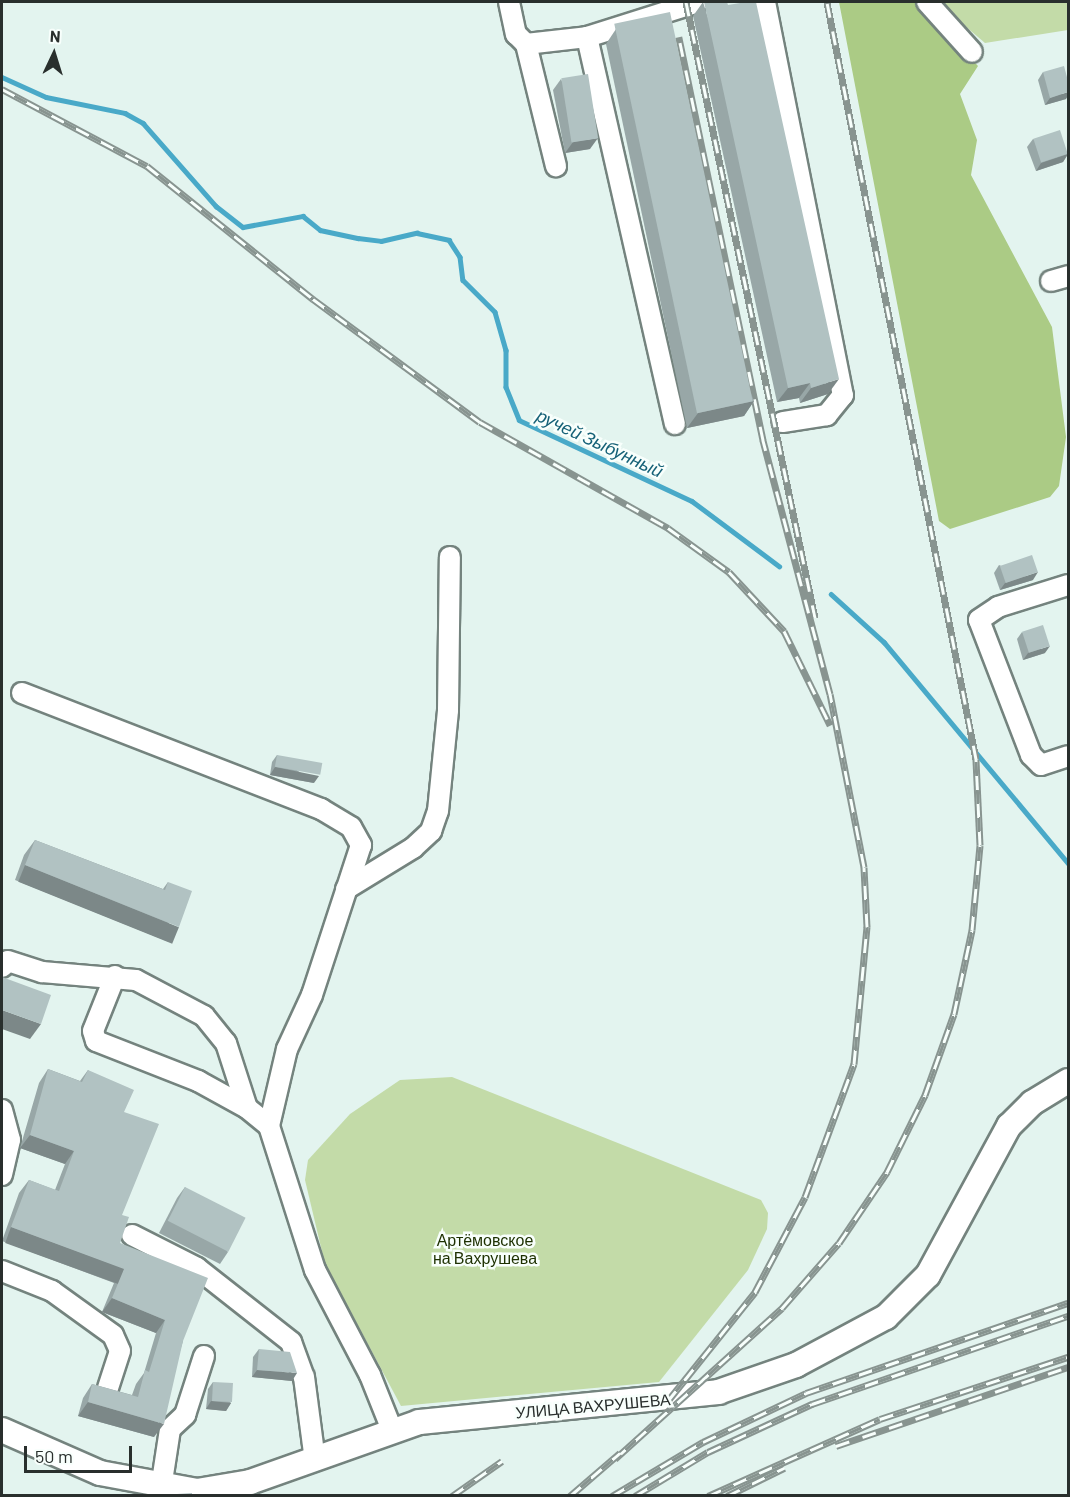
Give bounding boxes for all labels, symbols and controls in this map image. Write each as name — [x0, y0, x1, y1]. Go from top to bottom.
north arrow — [24, 24, 84, 84]
text: N — [49, 26, 61, 45]
water label: ручей Зыбунный — [533, 404, 667, 482]
park label: Артёмовское на Вахрушева — [433, 1230, 537, 1268]
street label: УЛИЦА ВАХРУШЕВА — [515, 1390, 671, 1422]
scale bar — [27, 1434, 135, 1472]
text: 50 m — [35, 1445, 73, 1467]

